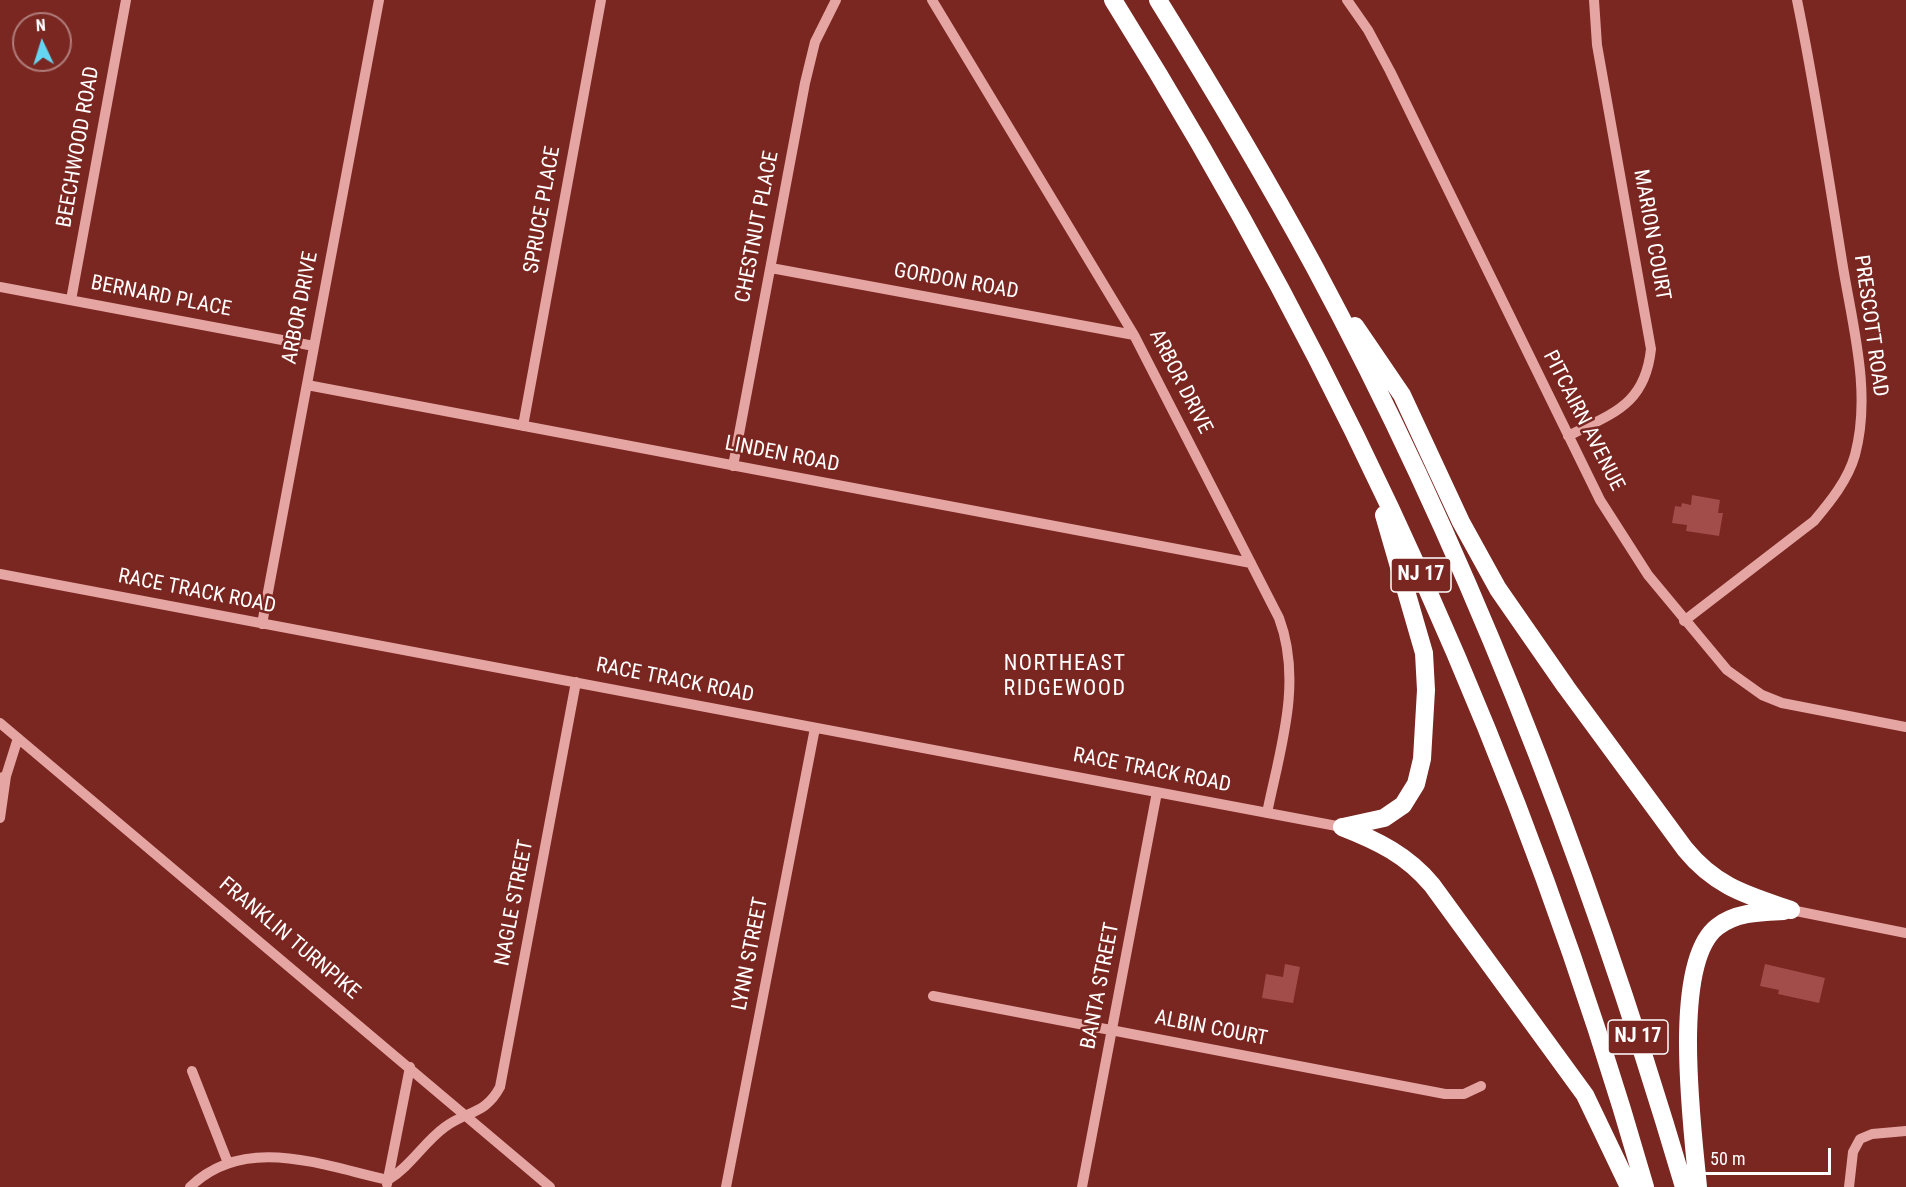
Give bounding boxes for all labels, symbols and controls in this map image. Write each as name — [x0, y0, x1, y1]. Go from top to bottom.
north arrow — [12, 12, 72, 72]
text: N — [35, 16, 46, 35]
street label: BEECHWOOD ROAD — [52, 65, 106, 229]
street label: SPRUCE PLACE — [519, 144, 567, 276]
street label: CHESTNUT PLACE — [731, 149, 785, 305]
street label: MARION COURT — [1627, 168, 1675, 302]
street label: ARBOR DRIVE — [278, 250, 324, 366]
street label: PRESCOTT ROAD — [1848, 254, 1892, 398]
street label: GORDON ROAD — [892, 259, 1020, 305]
street label: BERNARD PLACE — [89, 271, 233, 323]
street label: ARBOR DRIVE — [1143, 326, 1217, 438]
street label: PITCAIRN AVENUE — [1537, 347, 1629, 495]
street label: LINDEN ROAD — [723, 432, 841, 478]
road number: NJ 17 — [1391, 558, 1451, 592]
street label: RACE TRACK ROAD — [116, 564, 278, 620]
district label: NORTHEAST RIDGEWOOD — [1004, 651, 1126, 702]
street label: RACE TRACK ROAD — [594, 653, 756, 709]
street label: RACE TRACK ROAD — [1071, 743, 1233, 799]
street label: NAGLE STREET — [490, 838, 540, 968]
street label: FRANKLIN TURNPIKE — [213, 873, 365, 1005]
street label: LYNN STREET — [728, 895, 774, 1013]
street label: BANTA STREET — [1076, 921, 1126, 1051]
street label: ALBIN COURT — [1153, 1006, 1269, 1052]
road number: NJ 17 — [1608, 1020, 1668, 1054]
scale bar — [1702, 1136, 1834, 1174]
text: 50 m — [1710, 1148, 1745, 1169]

